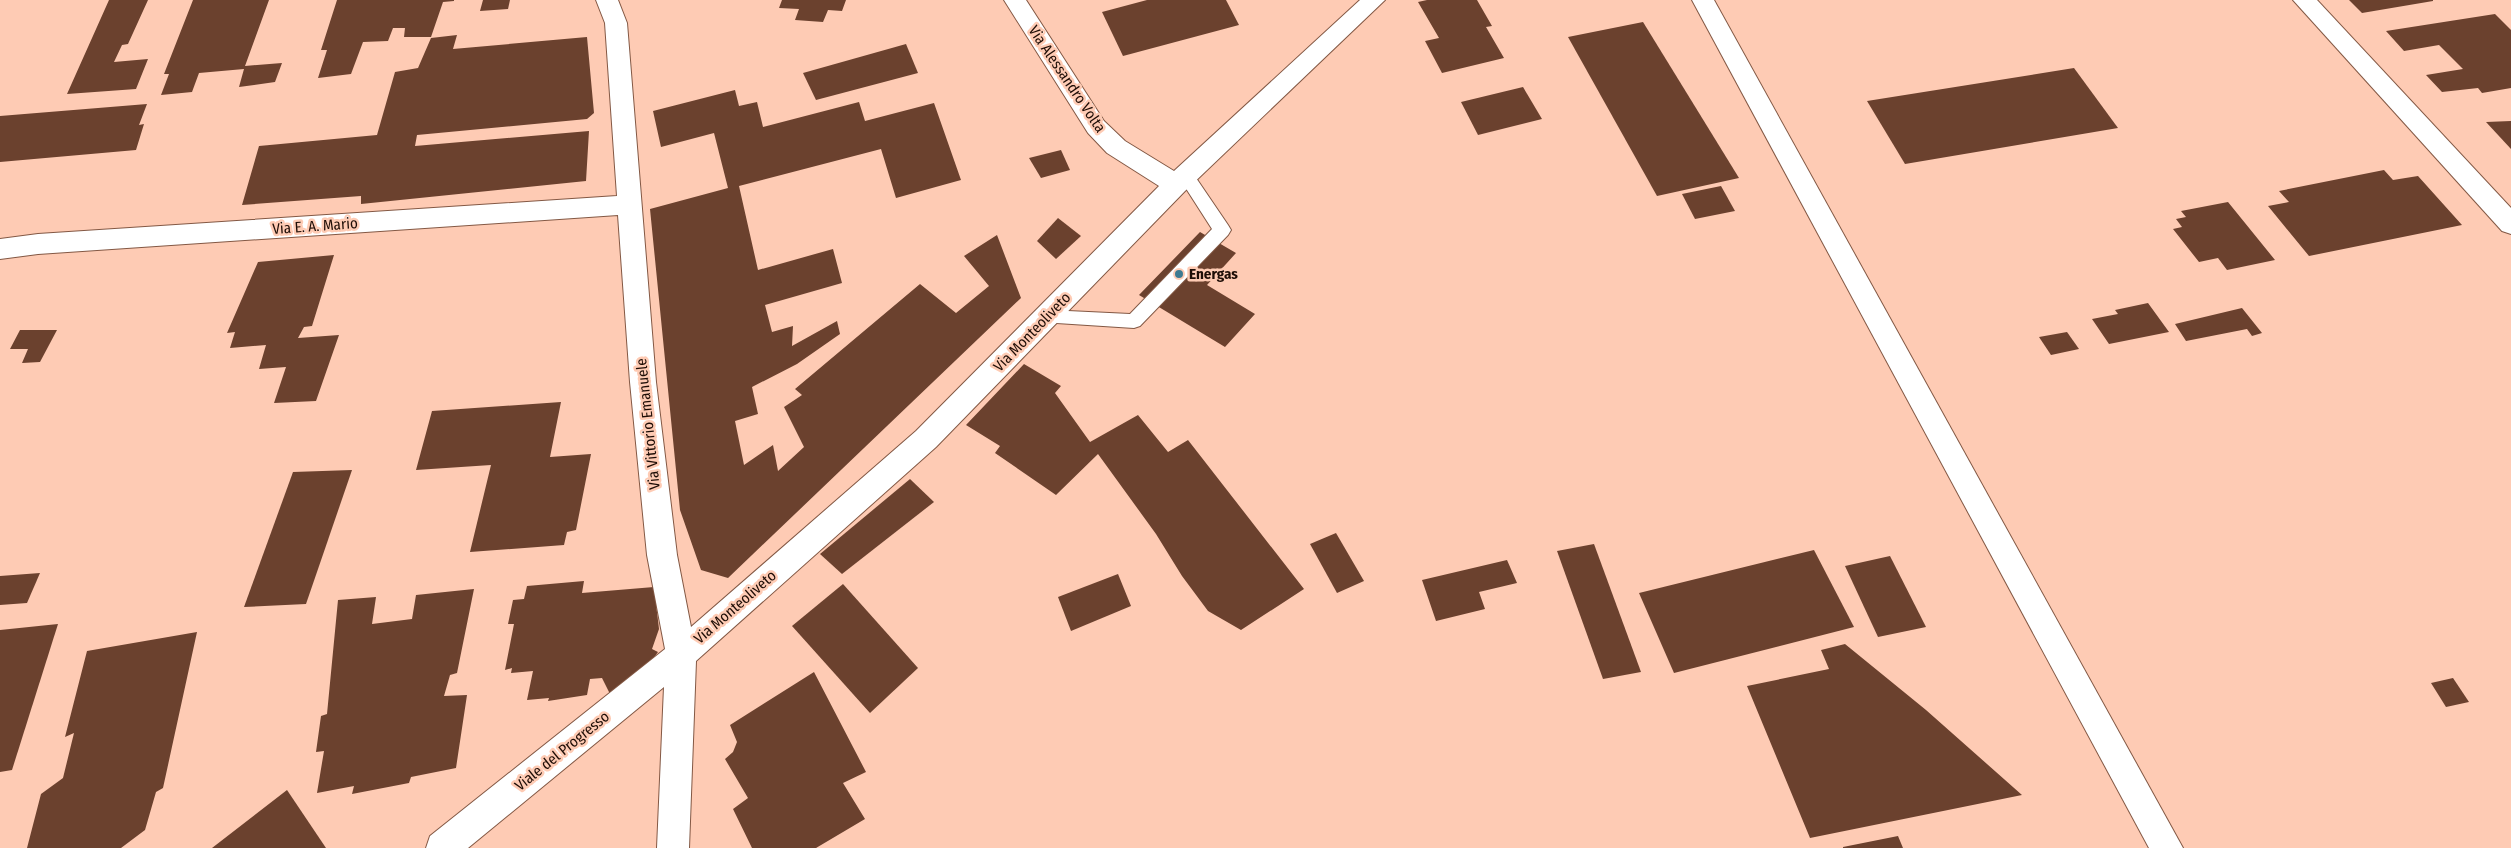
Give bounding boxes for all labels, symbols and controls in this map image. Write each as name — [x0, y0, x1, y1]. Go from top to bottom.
street label: Via Alessandro Volta — [1025, 22, 1109, 136]
street label: Via E. A. Mario — [272, 214, 358, 238]
place label: Energas — [1189, 265, 1238, 283]
marker: Energas — [1173, 268, 1185, 280]
street label: Via Monteoliveto — [990, 289, 1074, 375]
street label: Via Vittorio Emanuele — [632, 357, 664, 491]
street label: Via Monteoliveto — [690, 566, 780, 648]
street label: Viale del Progresso — [511, 707, 613, 795]

